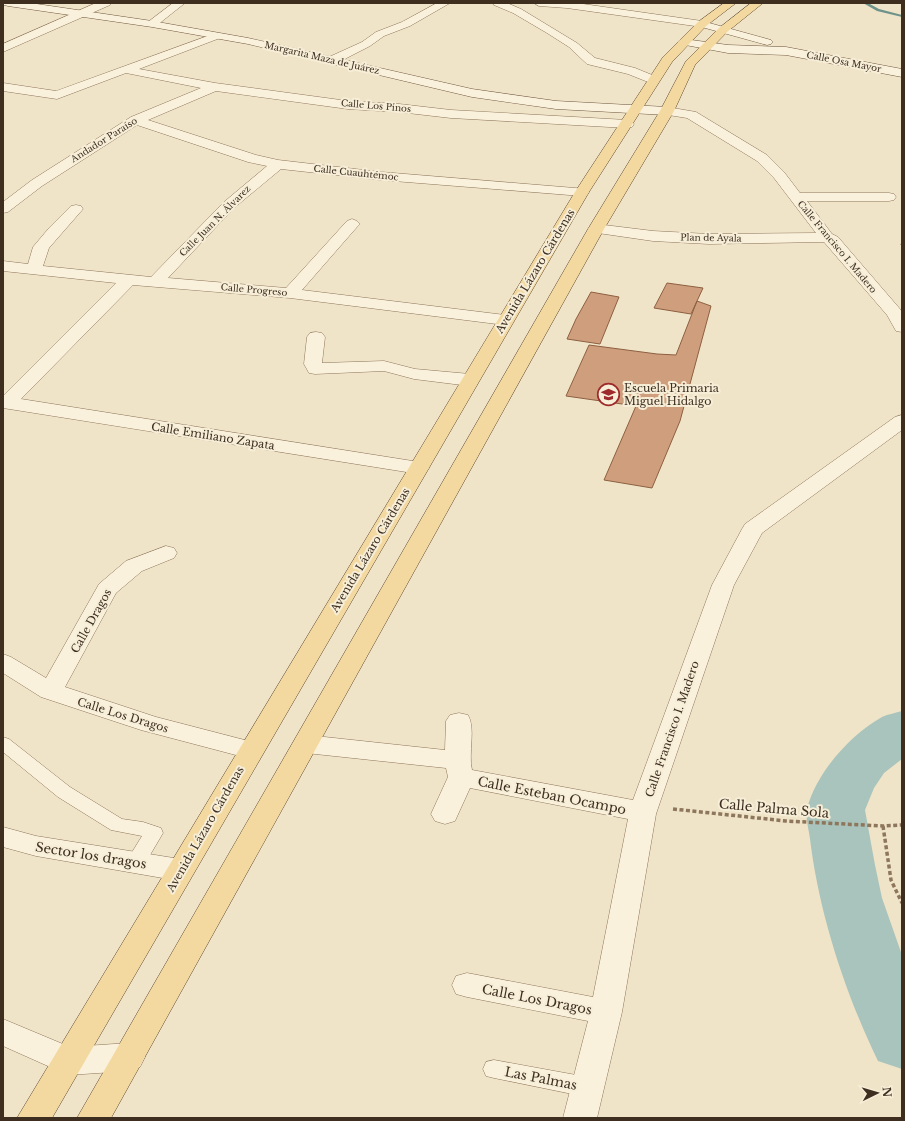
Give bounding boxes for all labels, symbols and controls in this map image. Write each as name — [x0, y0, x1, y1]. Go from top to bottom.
street label: Margarita Maza de Juárez — [264, 39, 381, 76]
street label: Calle Osa Mayor — [806, 49, 883, 74]
street label: Calle Los Pinos — [341, 97, 412, 114]
street label: Andador Paraíso — [68, 115, 139, 165]
street label: Calle Cuauhtémoc — [313, 163, 399, 182]
street label: Calle Juan N. Álvarez — [177, 183, 252, 258]
street label: Calle Francisco I. Madero — [795, 198, 879, 295]
street label: Avenida Lázaro Cárdenas — [492, 206, 578, 337]
street label: Plan de Ayala — [680, 231, 742, 244]
street label: Calle Progreso — [220, 281, 288, 298]
school or university icon: Escuela Primaria Miguel Hidalgo — [596, 381, 622, 407]
place label: Escuela Primaria Miguel Hidalgo — [624, 381, 720, 408]
street label: Calle Emiliano Zapata — [150, 419, 277, 453]
street label: Avenida Lázaro Cárdenas — [327, 485, 413, 616]
street label: Calle Dragos — [68, 586, 114, 656]
street label: Calle Francisco I. Madero — [642, 659, 702, 799]
street label: Calle Los Dragos — [76, 694, 170, 736]
street label: Avenida Lázaro Cárdenas — [163, 764, 247, 895]
street label: Calle Esteban Ocampo — [476, 773, 628, 818]
street label: Calle Palma Sola — [718, 795, 831, 822]
street label: Sector los dragos — [34, 838, 148, 873]
street label: Calle Los Dragos — [480, 980, 594, 1019]
street label: Las Palmas — [503, 1063, 579, 1094]
north arrow — [857, 1073, 897, 1113]
text: N — [880, 1086, 894, 1099]

